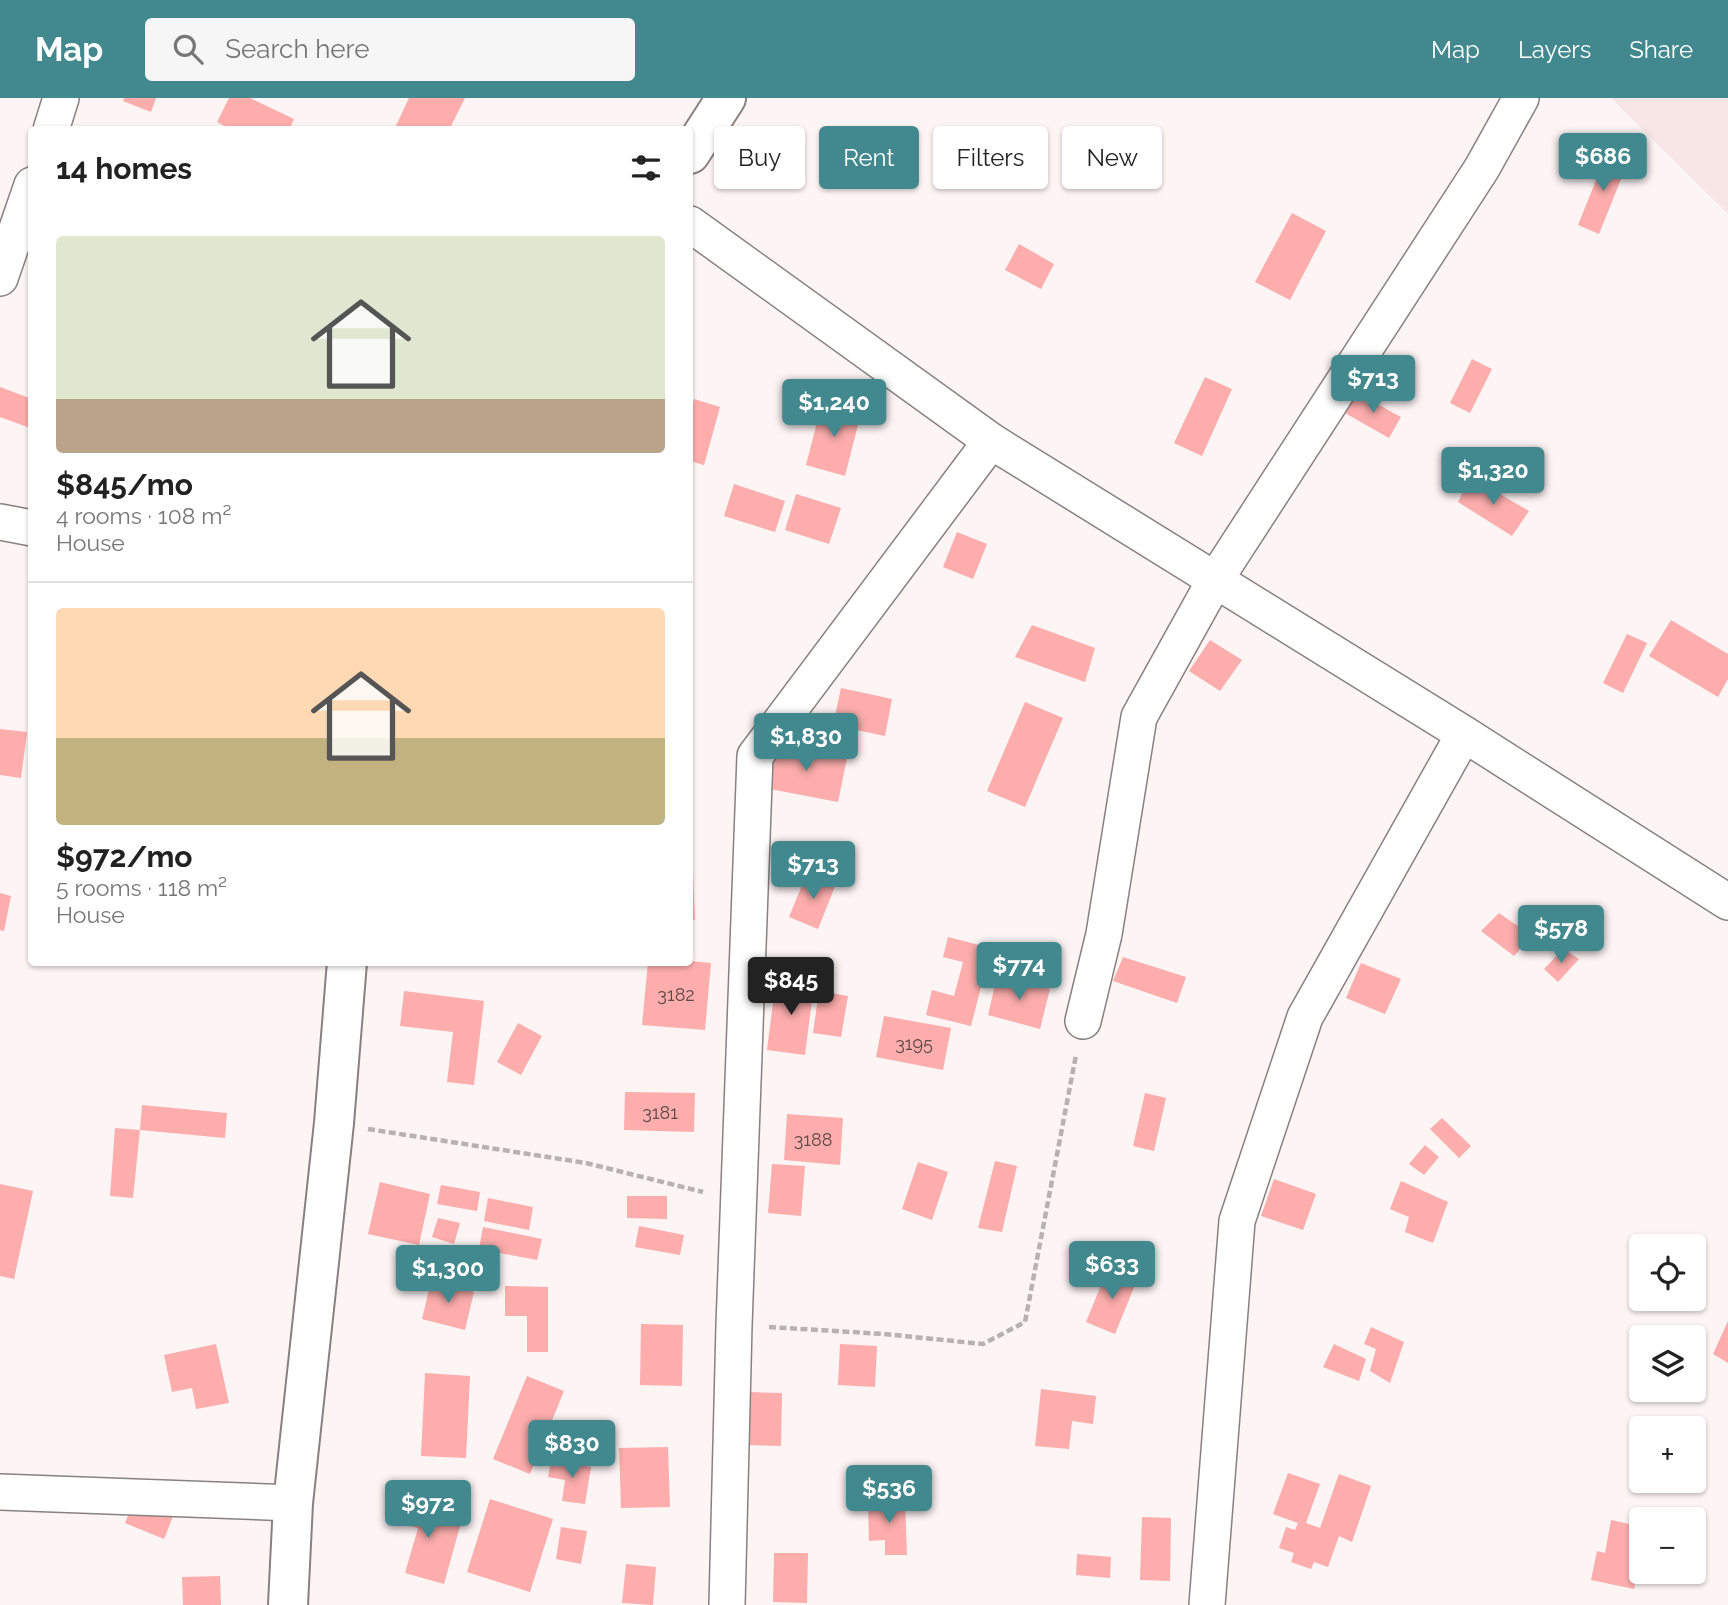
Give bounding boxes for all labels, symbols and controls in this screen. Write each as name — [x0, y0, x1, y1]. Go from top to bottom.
search box — [145, 18, 635, 81]
text: Map — [35, 30, 103, 69]
icon: search — [169, 30, 207, 68]
text: Search here — [225, 34, 370, 64]
text: Map — [1431, 35, 1480, 64]
text: Layers — [1518, 35, 1591, 64]
text: Share — [1629, 35, 1693, 64]
chip: Buy — [714, 126, 805, 189]
chip: Rent — [819, 126, 919, 189]
chip: Filters — [933, 126, 1048, 189]
chip: New — [1062, 126, 1162, 189]
pin: $686 — [1562, 134, 1644, 193]
text: $686 — [1575, 142, 1631, 169]
icon: filters — [627, 149, 665, 187]
text: 14 homes — [56, 151, 192, 186]
icon: home — [298, 281, 424, 407]
pin: $713 — [1332, 356, 1414, 415]
text: $713 — [1347, 364, 1399, 391]
pin: $1,240 — [777, 380, 891, 439]
text: $1,240 — [798, 388, 870, 415]
pin: $1,320 — [1436, 448, 1550, 507]
text: $1,320 — [1457, 456, 1529, 483]
text: $845/mo — [56, 467, 193, 502]
text: 4 rooms · 108 m² — [56, 502, 231, 529]
text: House — [56, 529, 125, 556]
icon: home — [298, 653, 424, 779]
pin: $1,830 — [749, 714, 863, 773]
text: $1,830 — [770, 722, 842, 749]
text: $972/mo — [56, 839, 193, 874]
pin: $713 — [772, 842, 854, 901]
text: $713 — [787, 850, 839, 877]
text: 5 rooms · 118 m² — [56, 874, 227, 901]
text: House — [56, 901, 125, 928]
pin: $578 — [1520, 906, 1602, 965]
text: $578 — [1534, 914, 1588, 941]
pin: $774 — [978, 942, 1060, 1002]
text: $774 — [993, 951, 1045, 978]
pin: $845 — [750, 958, 832, 1017]
text: $845 — [764, 966, 818, 993]
house number: 3182 — [657, 984, 695, 1005]
house number: 3195 — [895, 1033, 933, 1054]
house number: 3181 — [642, 1102, 678, 1123]
house number: 3188 — [794, 1129, 832, 1150]
map controls — [1629, 1234, 1706, 1584]
button: locate — [1629, 1234, 1706, 1311]
pin: $633 — [1071, 1242, 1153, 1301]
pin: $1,300 — [391, 1246, 505, 1305]
text: $633 — [1085, 1250, 1139, 1277]
text: $1,300 — [412, 1254, 484, 1281]
button: layers — [1629, 1325, 1706, 1402]
button: + — [1629, 1416, 1706, 1493]
pin: $830 — [531, 1420, 613, 1480]
text: $830 — [544, 1429, 600, 1456]
pin: $536 — [848, 1466, 930, 1525]
text: $536 — [862, 1474, 916, 1501]
pin: $972 — [387, 1480, 469, 1540]
text: $972 — [401, 1489, 455, 1516]
button: − — [1629, 1507, 1706, 1584]

